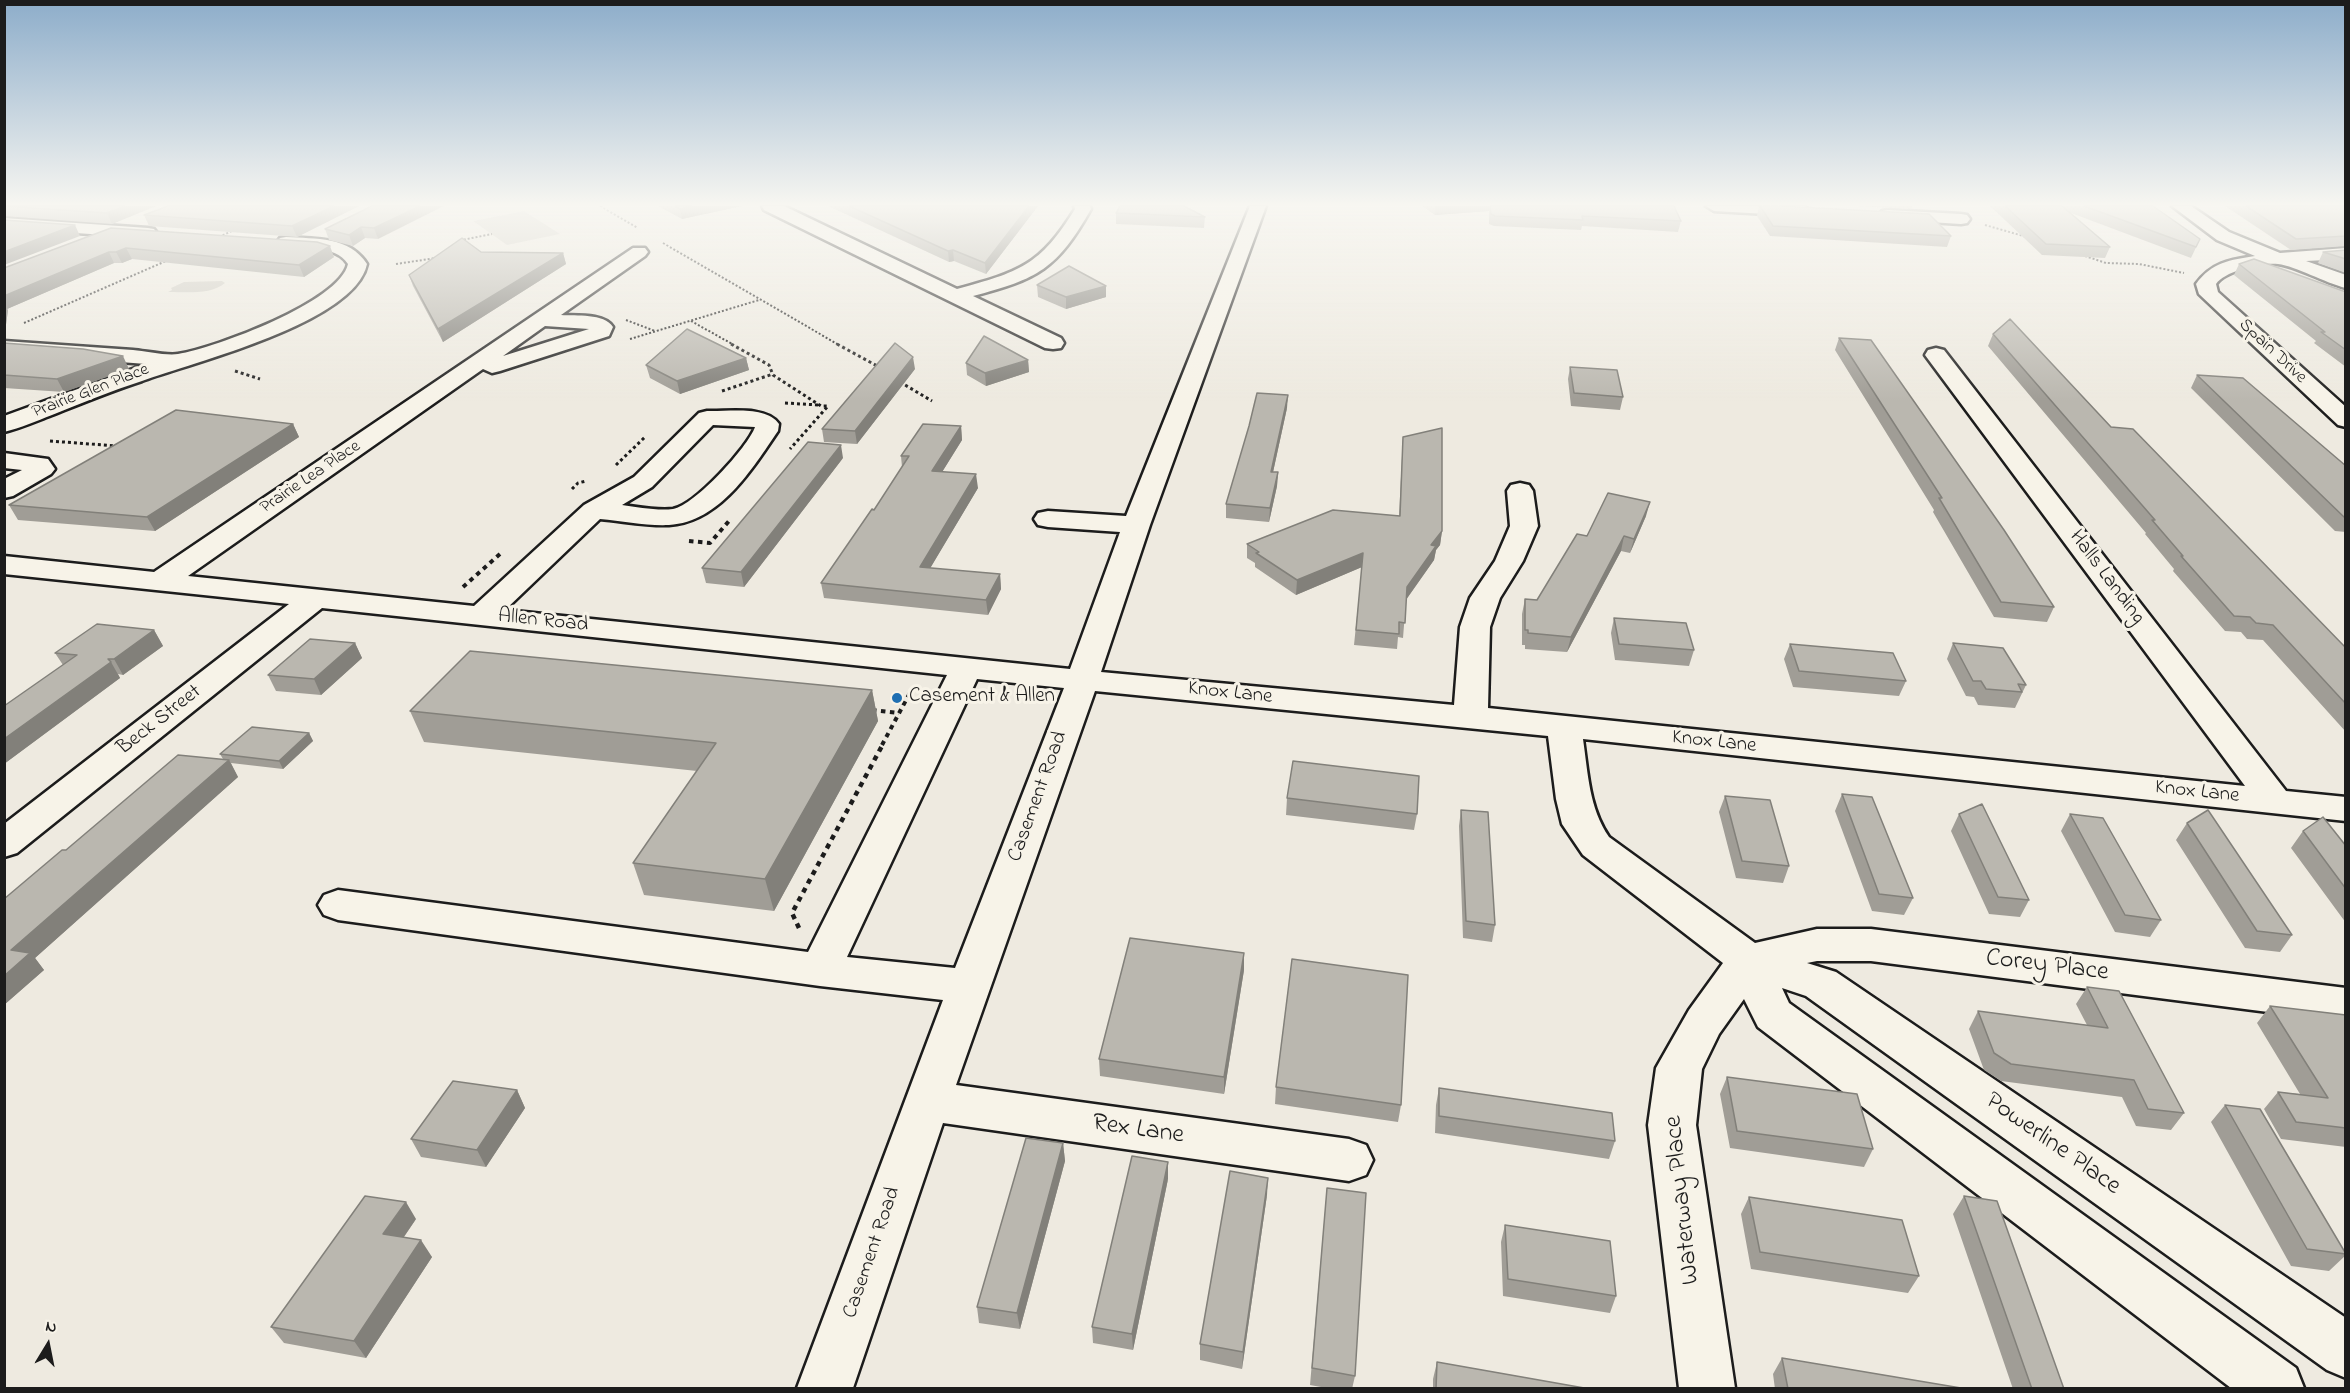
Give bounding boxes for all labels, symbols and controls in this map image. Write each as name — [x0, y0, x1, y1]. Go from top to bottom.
street label: Spain Drive — [2233, 315, 2311, 389]
street label: Prairie Glen Place — [30, 360, 152, 424]
street label: Prairie Lea Place — [257, 437, 365, 519]
street label: Halls Landing — [2062, 526, 2150, 630]
street label: Allen Road — [497, 605, 589, 639]
street label: Knox Lane — [1186, 677, 1274, 711]
street label: Beck Street — [113, 680, 207, 762]
place label: Casement & Allen — [909, 685, 1055, 711]
marker: Casement & Allen — [890, 691, 904, 705]
street label: Knox Lane — [1670, 726, 1758, 760]
street label: Casement Road — [1004, 728, 1074, 866]
street label: Knox Lane — [2153, 776, 2241, 810]
street label: Corey Place — [1984, 944, 2110, 990]
street label: Powerline Place — [1978, 1087, 2126, 1203]
street label: Rex Lane — [1090, 1109, 1186, 1153]
street label: Waterway Place — [1660, 1114, 1708, 1286]
street label: Casement Road — [839, 1184, 907, 1322]
north arrow — [18, 1315, 78, 1375]
text: N — [44, 1315, 59, 1340]

